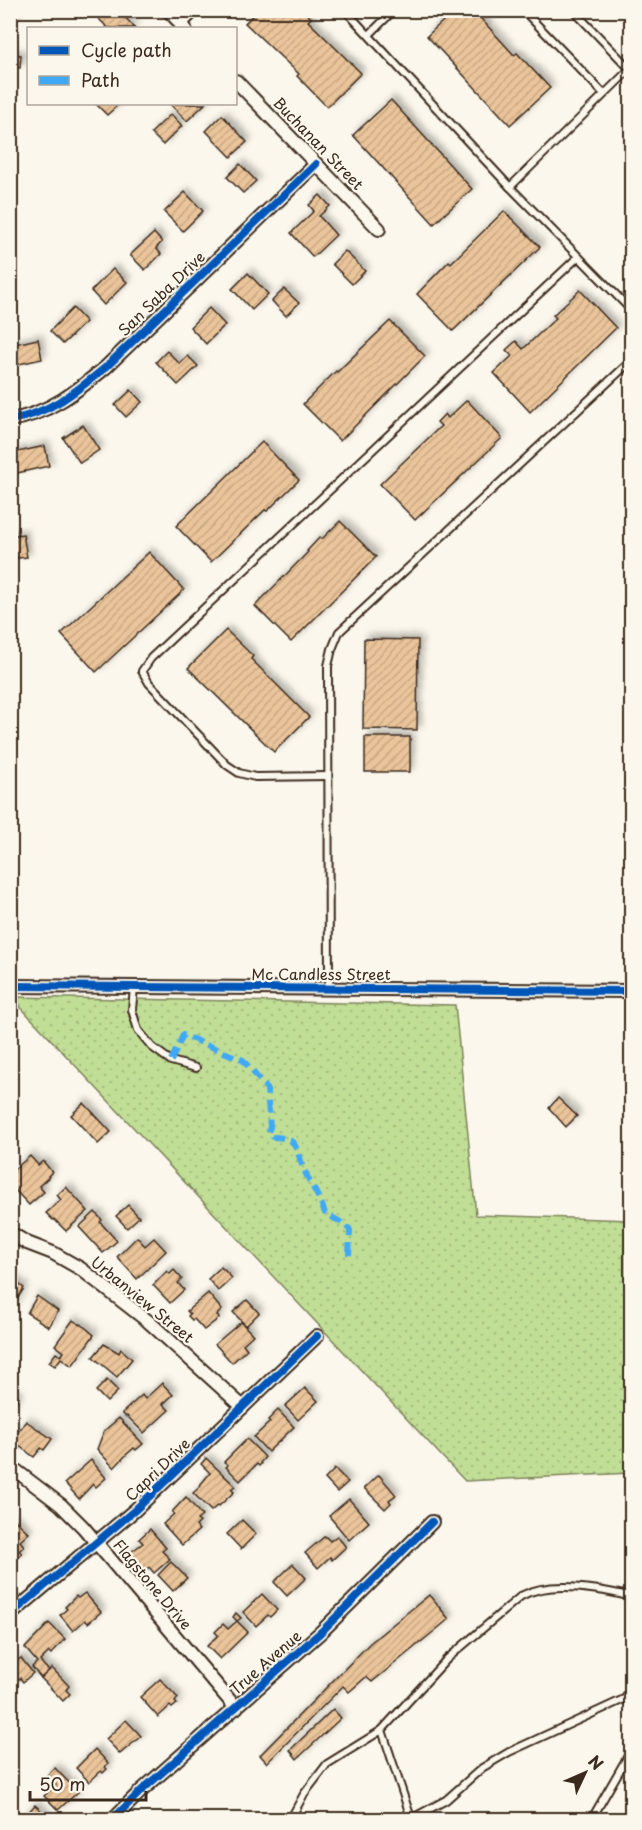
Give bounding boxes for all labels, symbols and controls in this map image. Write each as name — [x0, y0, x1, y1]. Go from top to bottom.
legend — [27, 27, 237, 105]
text: Cycle path — [81, 36, 172, 63]
text: Path — [81, 66, 120, 93]
street label: Buchanan Street — [269, 91, 369, 195]
street label: San Saba Drive — [112, 245, 210, 341]
street label: Mc Candless Street — [251, 962, 391, 985]
street label: Urbanview Street — [86, 1250, 199, 1348]
street label: Capri Drive — [119, 1432, 195, 1506]
street label: Flagstone Drive — [108, 1534, 198, 1634]
street label: True Avenue — [224, 1624, 306, 1700]
north arrow — [555, 1743, 615, 1803]
text: N — [583, 1749, 610, 1775]
scale bar — [30, 1764, 146, 1802]
text: 50 m — [39, 1770, 86, 1797]

